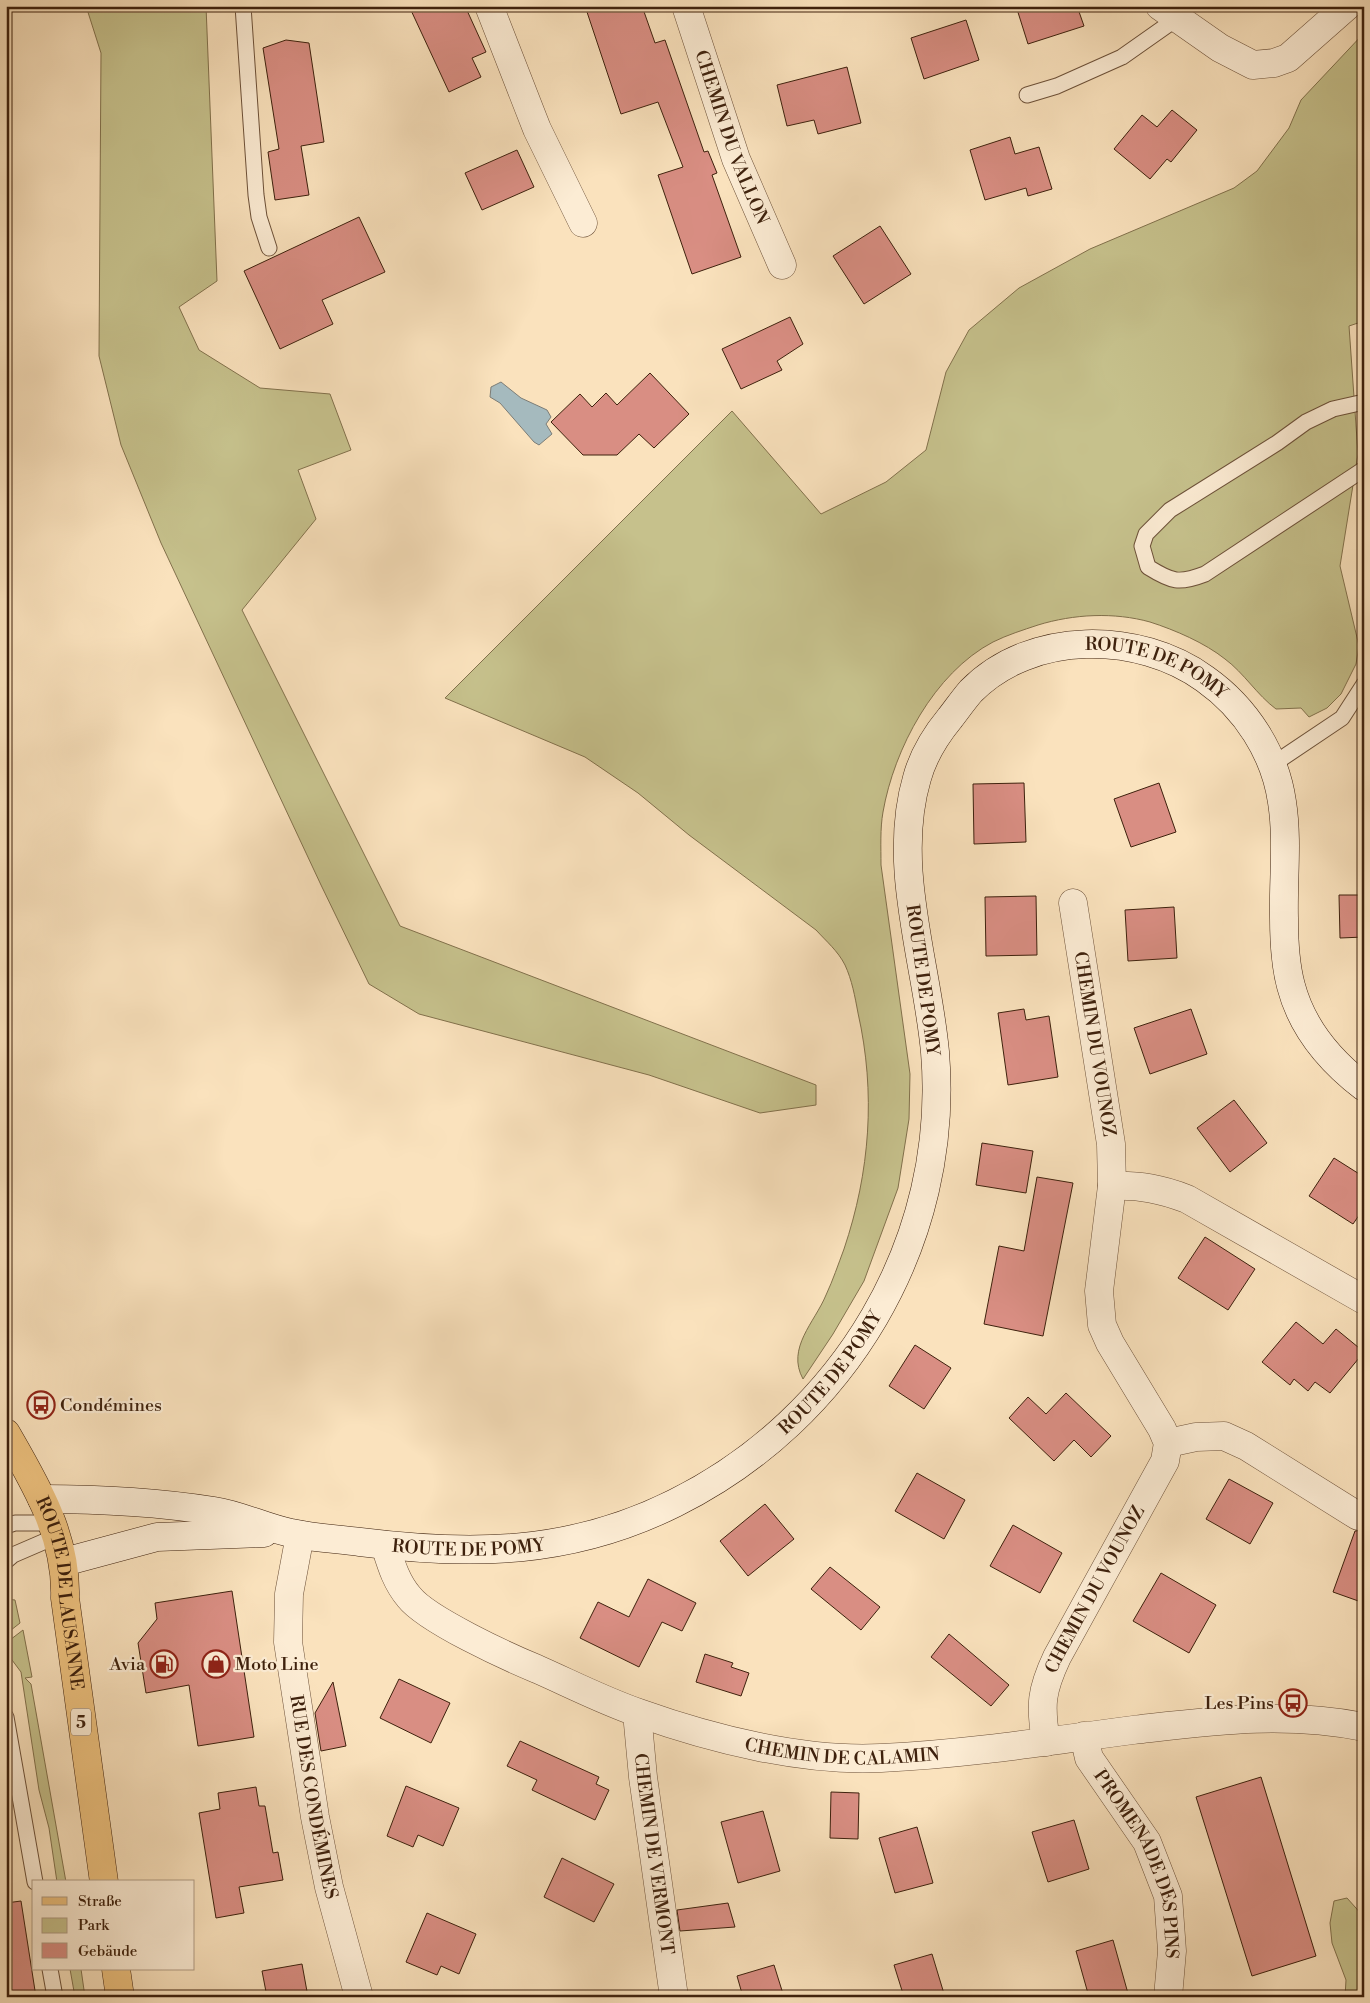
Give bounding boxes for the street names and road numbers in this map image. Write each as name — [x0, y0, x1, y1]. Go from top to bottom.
street label: CHEMIN DU VALLON — [689, 47, 774, 229]
street label: ROUTE DE POMY — [1085, 633, 1233, 705]
street label: ROUTE DE POMY — [900, 903, 945, 1058]
street label: CHEMIN DU VOUNOZ — [1069, 950, 1121, 1138]
street label: ROUTE DE POMY — [774, 1306, 888, 1440]
street label: ROUTE DE LAUSANNE — [30, 1493, 89, 1692]
street label: CHEMIN DU VOUNOZ — [1040, 1502, 1150, 1677]
street label: ROUTE DE POMY — [391, 1533, 547, 1562]
street label: RUE DES CONDÉMINES — [284, 1693, 343, 1902]
road number: 5 — [71, 1708, 91, 1735]
street label: CHEMIN DE CALAMIN — [743, 1733, 941, 1771]
street label: CHEMIN DE VERMONT — [629, 1752, 679, 1956]
street label: PROMENADE DES PINS — [1088, 1765, 1183, 1959]

